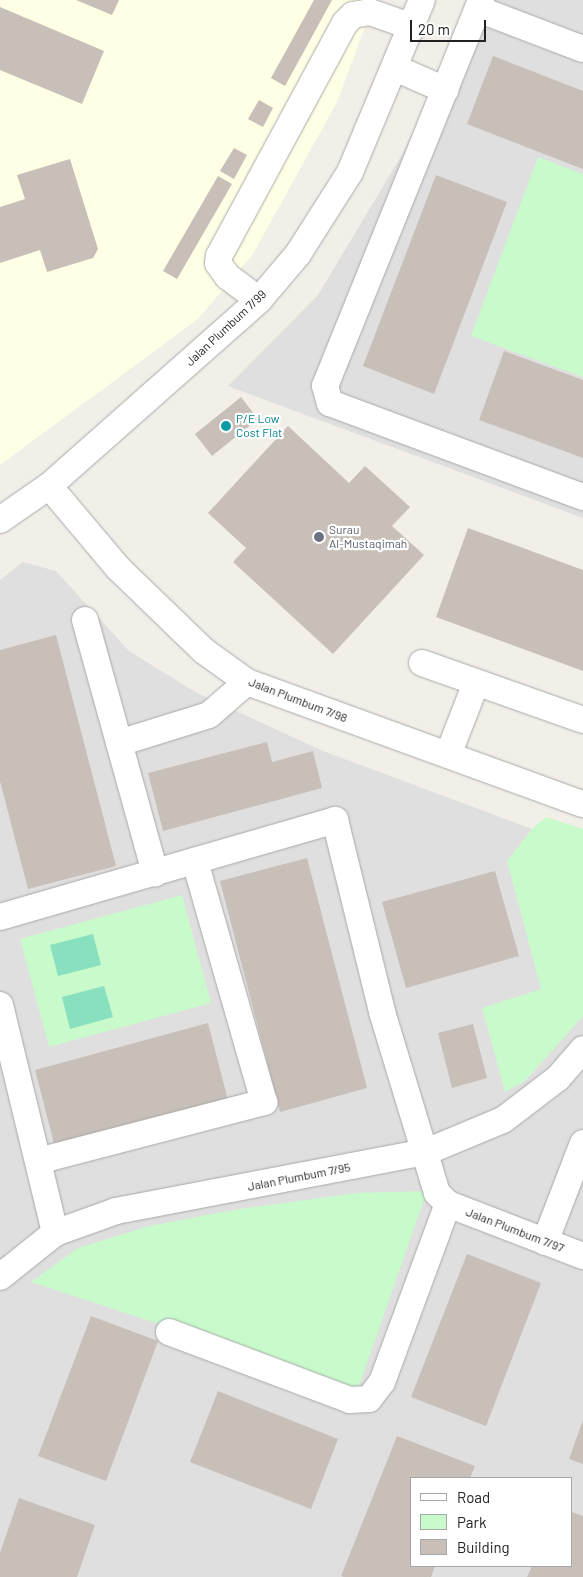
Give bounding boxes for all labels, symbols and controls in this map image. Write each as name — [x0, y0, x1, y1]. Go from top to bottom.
scale bar — [413, 10, 489, 42]
text: 20 m — [418, 20, 450, 38]
street label: Jalan Plumbum 7/99 — [183, 287, 269, 369]
place label: P/E Low Cost Flat — [236, 412, 282, 440]
marker: P/E Low Cost Flat — [220, 420, 232, 432]
place label: Surau Al-Mustaqimah — [329, 523, 407, 551]
marker: Surau Al-Mustaqimah — [313, 531, 325, 543]
street label: Jalan Plumbum 7/98 — [247, 675, 349, 725]
street label: Jalan Plumbum 7/95 — [246, 1160, 352, 1194]
street label: Jalan Plumbum 7/97 — [464, 1205, 566, 1255]
legend — [410, 1477, 573, 1567]
text: Road — [457, 1488, 490, 1506]
text: Park — [457, 1513, 486, 1531]
text: Building — [457, 1538, 510, 1556]

